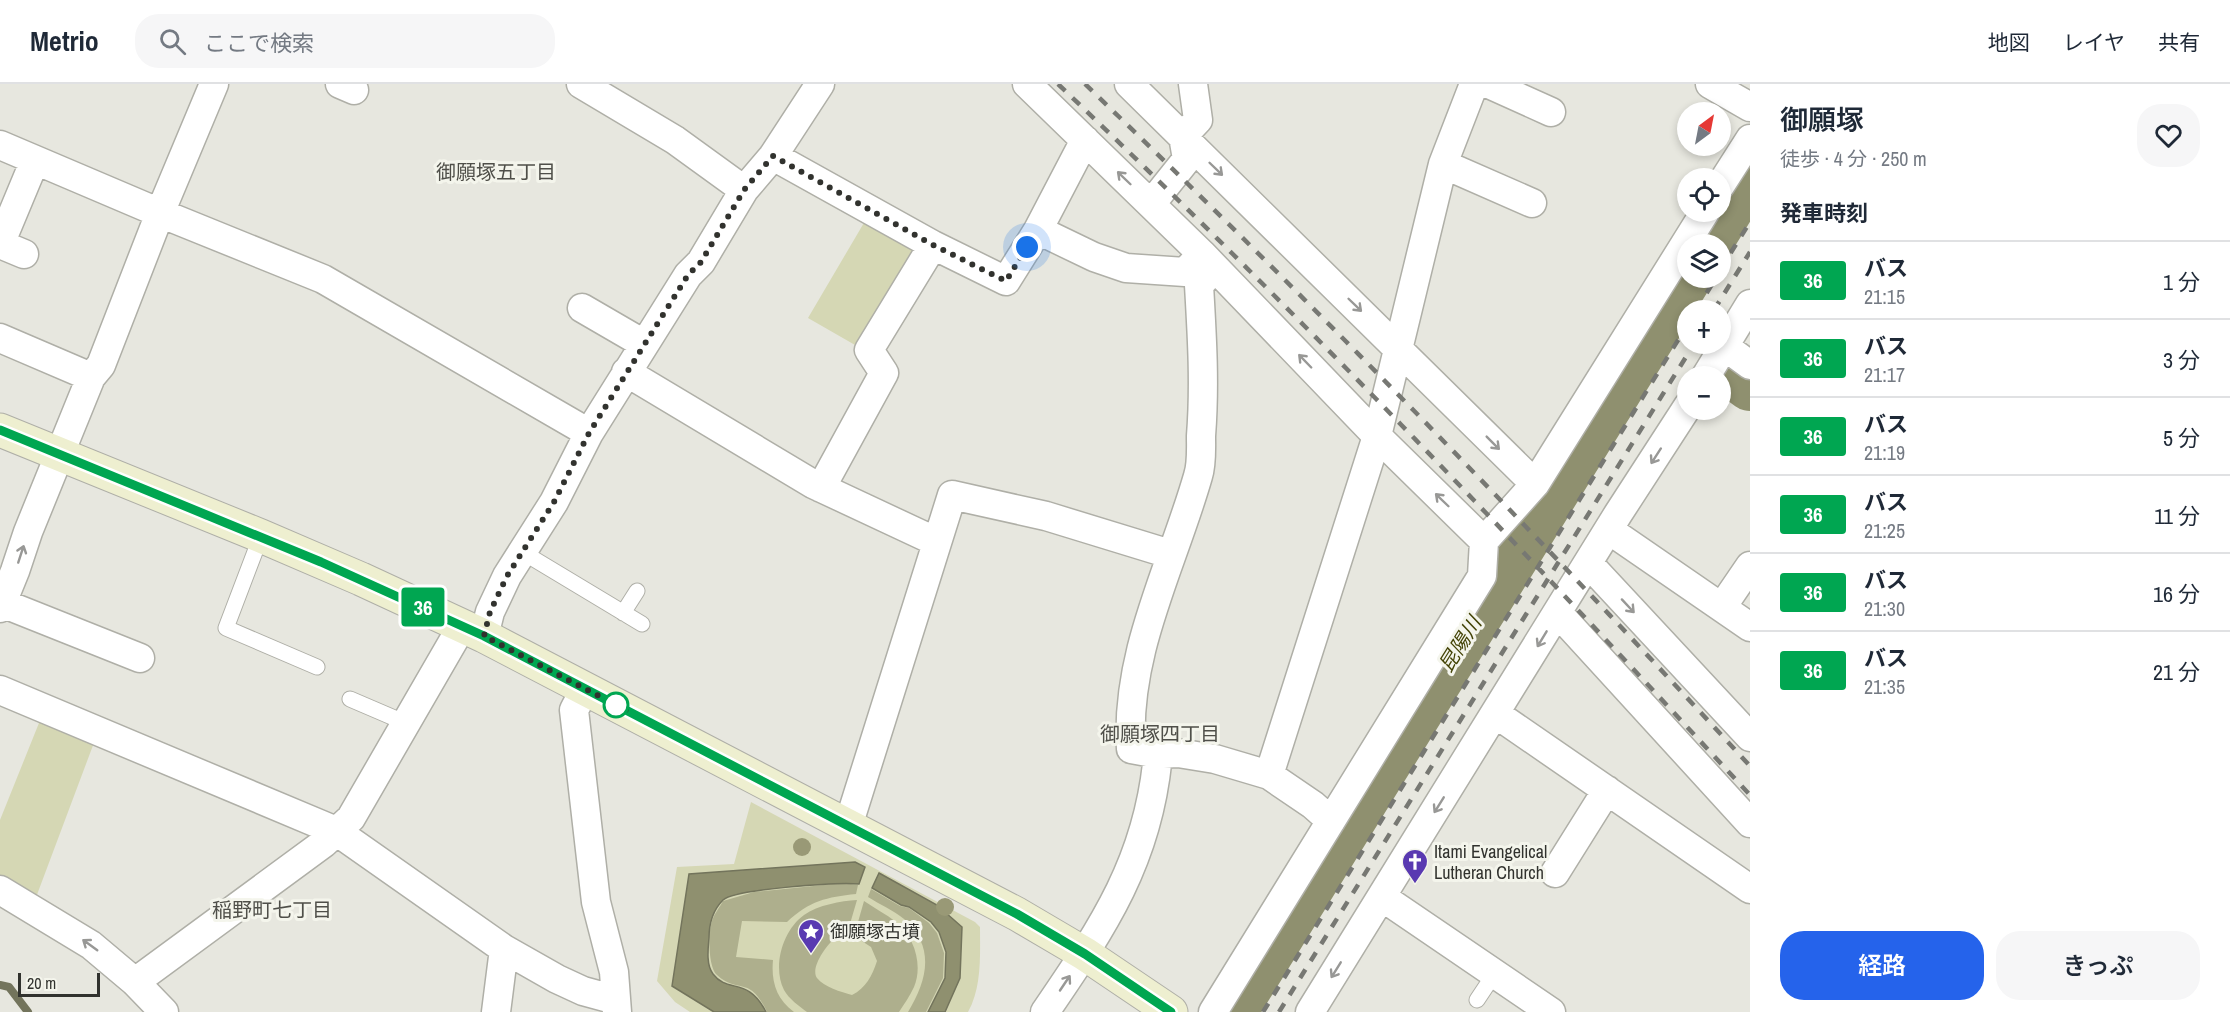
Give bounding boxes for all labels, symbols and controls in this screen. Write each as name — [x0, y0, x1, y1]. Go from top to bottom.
search box — [135, 14, 555, 68]
text: Metrio — [30, 22, 99, 60]
icon: search — [156, 25, 189, 58]
text: ここで検索 — [204, 28, 314, 58]
text: 地図 — [1988, 28, 2030, 57]
text: レイヤ — [2063, 28, 2125, 57]
text: 共有 — [2158, 28, 2200, 57]
text: 御願塚 — [1780, 101, 1864, 139]
north arrow — [1677, 102, 1731, 156]
map controls — [1677, 102, 1731, 420]
button: heart — [2137, 104, 2200, 167]
text: 徒歩 · 4 分 · 250 m — [1780, 145, 1927, 172]
district label: 御願塚五丁目 — [436, 158, 556, 185]
one-way arrow — [1209, 161, 1224, 176]
button: locate — [1677, 168, 1731, 222]
one-way arrow — [1116, 170, 1131, 185]
text: 発車時刻 — [1780, 198, 1868, 228]
your location — [1012, 232, 1042, 262]
button: layers — [1677, 234, 1731, 288]
text: バス — [1864, 253, 1908, 283]
text: 36 — [1803, 266, 1823, 295]
text: 1 分 — [2163, 267, 2200, 297]
text: 21:15 — [1864, 283, 1905, 310]
one-way arrow — [1348, 298, 1363, 313]
button: + — [1677, 300, 1731, 354]
text: バス — [1864, 331, 1908, 361]
text: 36 — [1803, 344, 1823, 373]
text: 3 分 — [2163, 345, 2200, 375]
one-way arrow — [1298, 354, 1313, 369]
text: 21:17 — [1864, 361, 1905, 388]
button: − — [1677, 366, 1731, 420]
text: バス — [1864, 409, 1908, 439]
text: 36 — [1803, 422, 1823, 451]
text: 5 分 — [2163, 423, 2200, 453]
one-way arrow — [1486, 435, 1501, 450]
text: 21:19 — [1864, 439, 1905, 466]
one-way arrow — [1649, 447, 1662, 464]
text: バス — [1864, 487, 1908, 517]
one-way arrow — [1435, 492, 1450, 507]
text: 36 — [1803, 500, 1823, 529]
text: 11 分 — [2154, 501, 2200, 531]
text: 21:25 — [1864, 517, 1905, 544]
one-way arrow — [16, 545, 27, 564]
text: バス — [1864, 565, 1908, 595]
text: 36 — [1803, 578, 1823, 607]
text: 16 分 — [2153, 579, 2200, 609]
line badge: 36 — [396, 588, 450, 626]
text: 36 — [413, 593, 433, 622]
text: 21:30 — [1864, 595, 1905, 622]
one-way arrow — [1621, 598, 1635, 613]
water label: 昆陽川 — [1432, 609, 1488, 676]
one-way arrow — [1535, 630, 1547, 647]
text: バス — [1864, 643, 1908, 673]
text: 36 — [1803, 656, 1823, 685]
text: 21 分 — [2153, 657, 2200, 687]
text: 21:35 — [1864, 673, 1905, 700]
unlabelled marker — [603, 692, 629, 718]
district label: 御願塚四丁目 — [1100, 720, 1220, 747]
one-way arrow — [1432, 796, 1444, 813]
place label: Itami Evangelical Lutheran Church — [1434, 839, 1547, 885]
church icon: Itami Evangelical Lutheran Church — [1400, 847, 1430, 885]
district label: 稲野町七丁目 — [212, 896, 332, 923]
place icon: 御願塚古墳 — [796, 917, 826, 955]
place label: 御願塚古墳 — [830, 919, 920, 944]
button: 経路 — [1780, 931, 1984, 1000]
button: きっぷ — [1996, 931, 2200, 1000]
one-way arrow — [83, 939, 99, 951]
one-way arrow — [1329, 961, 1341, 978]
scale bar — [18, 970, 100, 998]
text: 20 m — [27, 972, 56, 994]
one-way arrow — [1059, 975, 1071, 992]

